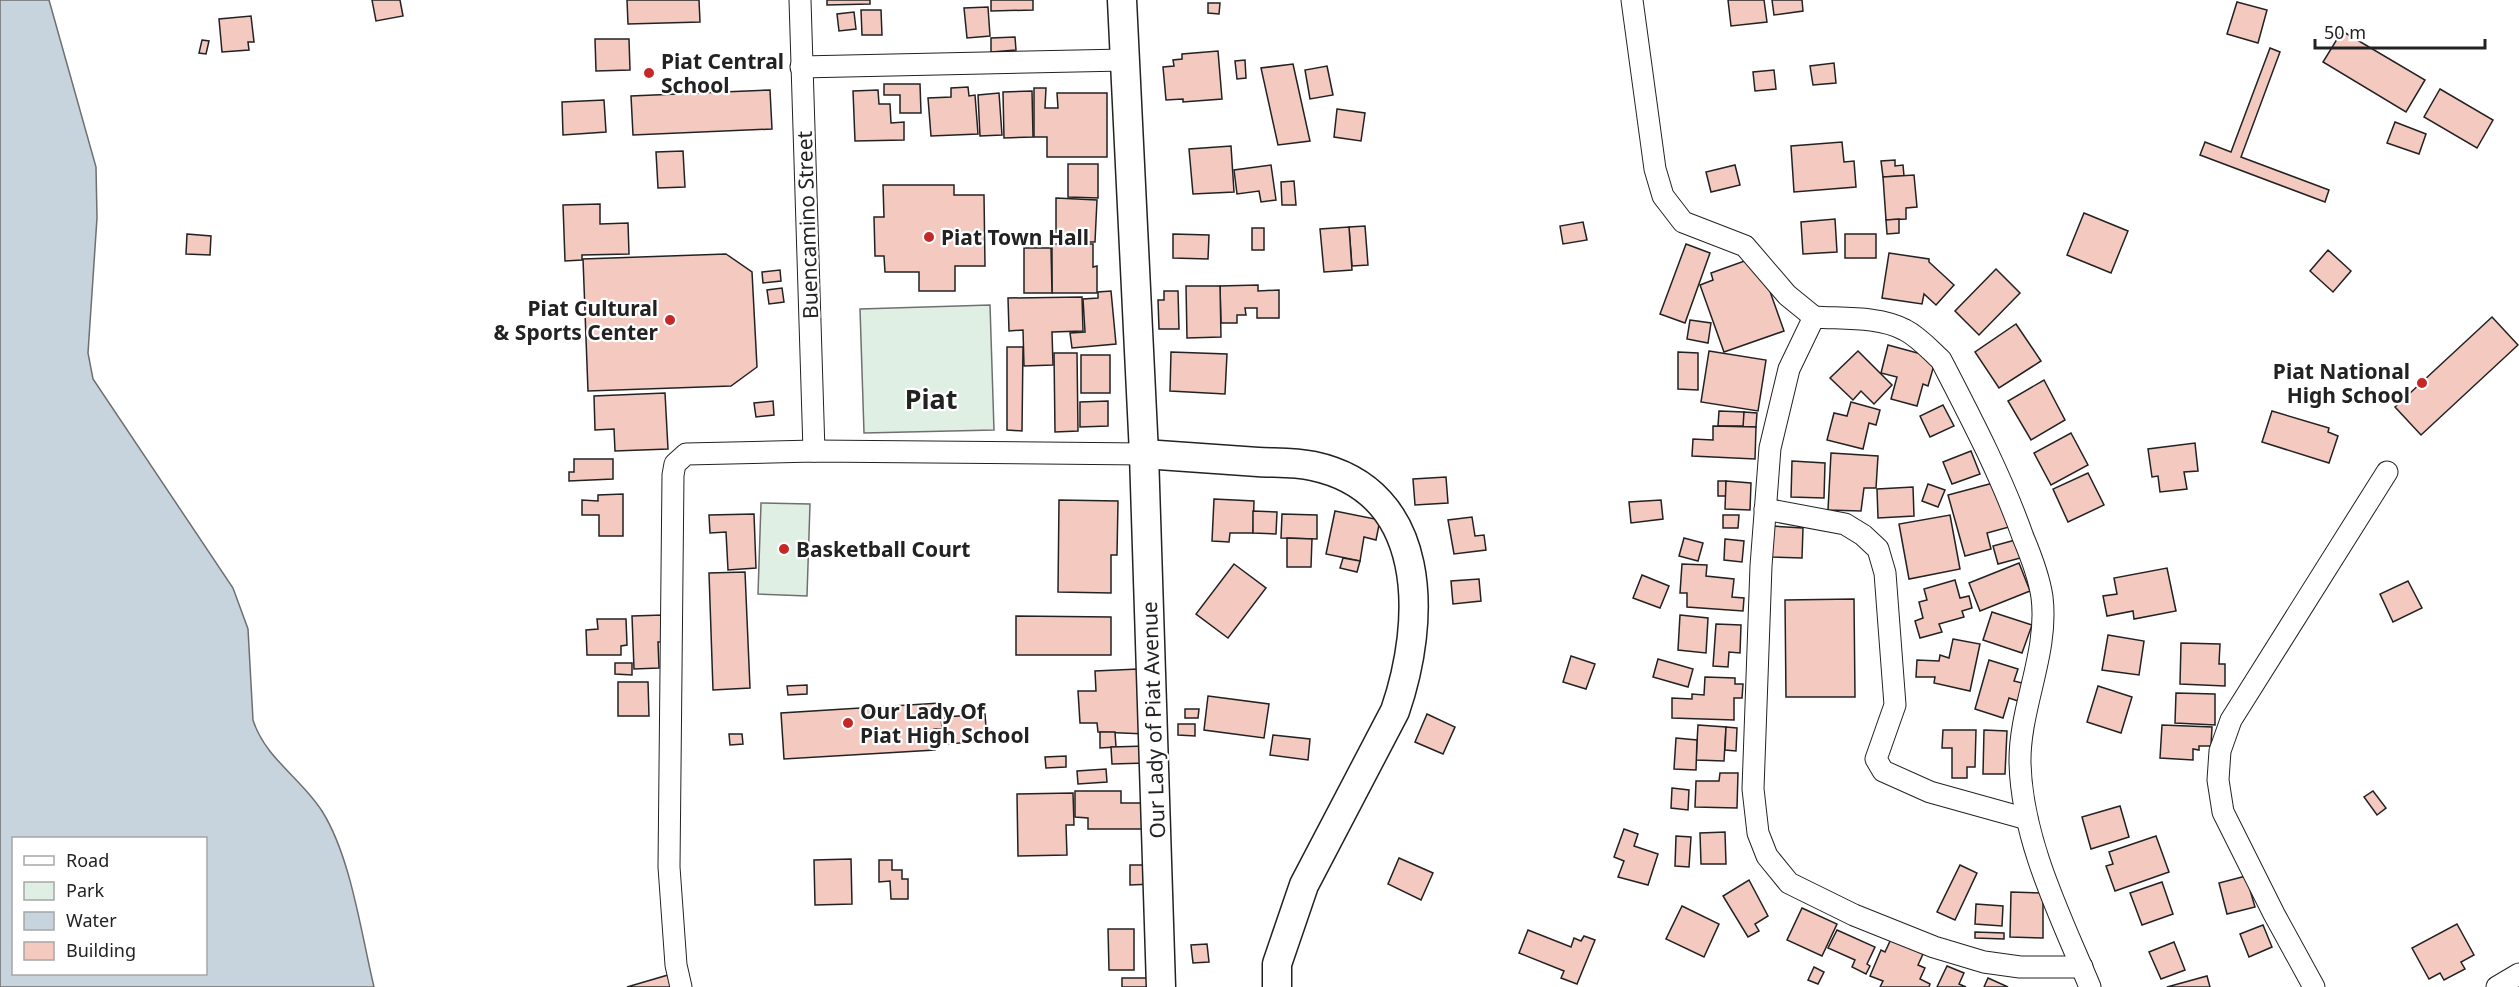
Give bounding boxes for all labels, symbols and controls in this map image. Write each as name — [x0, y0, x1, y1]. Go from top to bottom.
scale bar — [2315, 12, 2484, 50]
text: 50 m — [2324, 20, 2366, 44]
place label: Piat Central School — [661, 47, 784, 99]
marker: Piat Central School — [642, 66, 656, 80]
street label: Buencamino Street — [790, 130, 824, 320]
place label: Piat Town Hall — [941, 223, 1089, 251]
marker: Piat Town Hall — [922, 230, 936, 244]
place label: Piat Cultural & Sports Center — [494, 294, 659, 346]
marker: Piat Cultural & Sports Center — [663, 313, 677, 327]
place label: Piat National High School — [2273, 357, 2410, 409]
marker: Piat National High School — [2415, 376, 2429, 390]
district label: Piat — [905, 380, 957, 417]
place label: Basketball Court — [796, 535, 970, 563]
marker: Basketball Court — [777, 542, 791, 556]
street label: Our Lady of Piat Avenue — [1135, 601, 1171, 839]
place label: Our Lady Of Piat High School — [860, 697, 1030, 749]
marker: Our Lady Of Piat High School — [841, 716, 855, 730]
legend — [12, 837, 207, 975]
text: Road — [66, 848, 109, 872]
text: Park — [66, 878, 104, 902]
text: Water — [66, 908, 117, 932]
text: Building — [66, 938, 136, 962]

